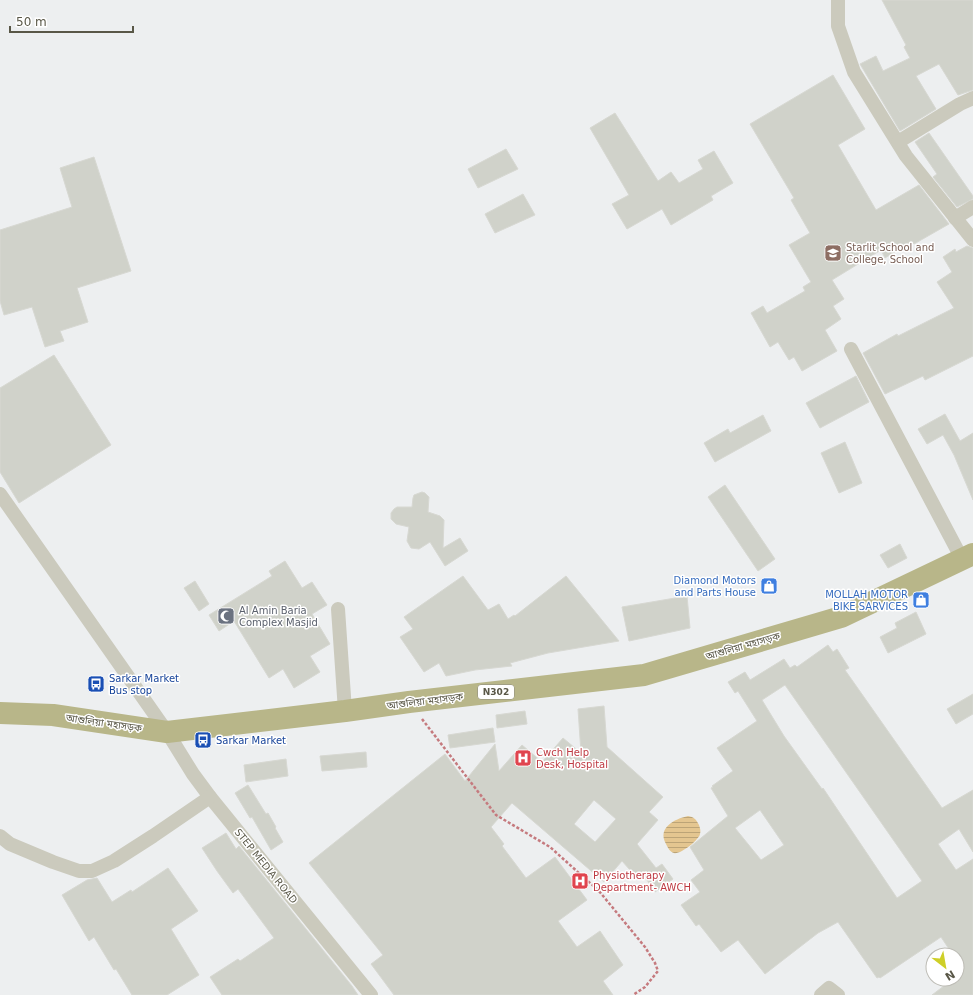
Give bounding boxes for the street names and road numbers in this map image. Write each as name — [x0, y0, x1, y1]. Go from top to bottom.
street label: আশুলিয়া মহাসড়ক — [704, 630, 782, 662]
road number: N302 — [478, 685, 514, 699]
street label: আশুলিয়া মহাসড়ক — [385, 691, 465, 711]
street label: আশুলিয়া মহাসড়ক — [64, 712, 144, 734]
street label: STEP MEDIA ROAD — [233, 826, 300, 906]

